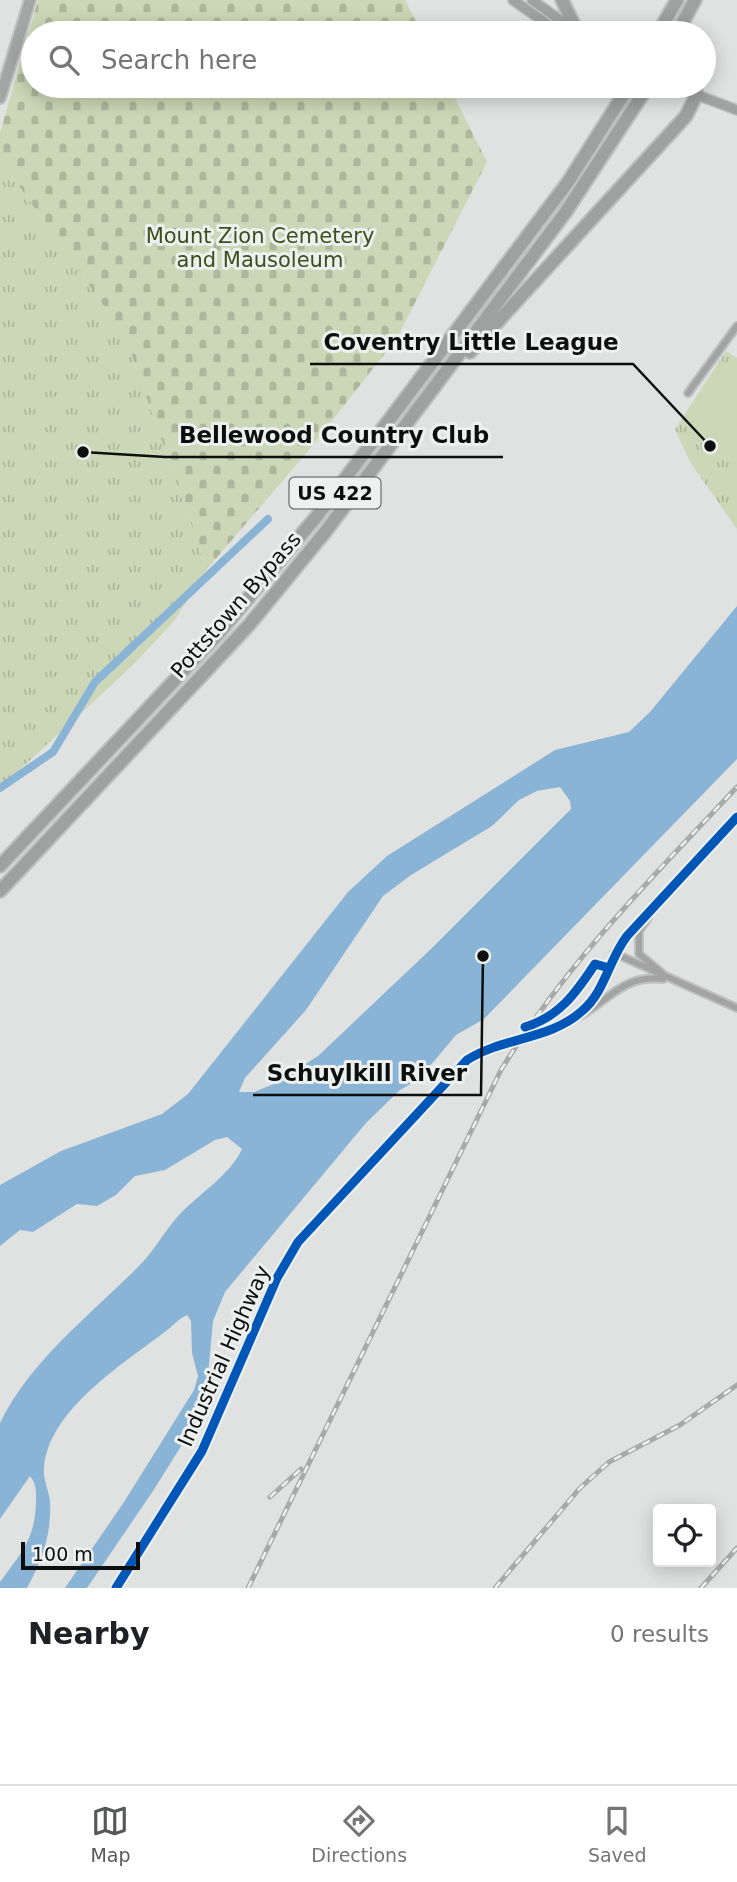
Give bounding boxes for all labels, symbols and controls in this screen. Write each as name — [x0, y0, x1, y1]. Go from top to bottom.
search box — [21, 21, 716, 98]
icon: search — [45, 41, 83, 79]
text: Search here — [101, 45, 257, 75]
park label: Mount Zion Cemetery and Mausoleum — [146, 224, 374, 272]
callout: Coventry Little League — [310, 320, 633, 364]
text: Coventry Little League — [323, 329, 619, 355]
callout: Bellewood Country Club — [165, 413, 503, 457]
text: Bellewood Country Club — [179, 422, 489, 448]
road number: US 422 — [290, 478, 380, 508]
street label: Pottstown Bypass — [166, 527, 306, 683]
callout: Schuylkill River — [253, 1051, 481, 1095]
text: Schuylkill River — [267, 1060, 468, 1086]
street label: Industrial Highway — [173, 1262, 275, 1450]
map controls — [653, 1504, 716, 1567]
button: locate — [653, 1504, 716, 1567]
scale bar — [21, 1539, 140, 1571]
text: 100 m — [32, 1543, 93, 1565]
text: Nearby — [28, 1616, 150, 1651]
text: 0 results — [610, 1621, 709, 1647]
tab: Map — [90, 1802, 131, 1866]
tab: Directions — [311, 1802, 407, 1866]
tab: Saved — [588, 1802, 647, 1866]

